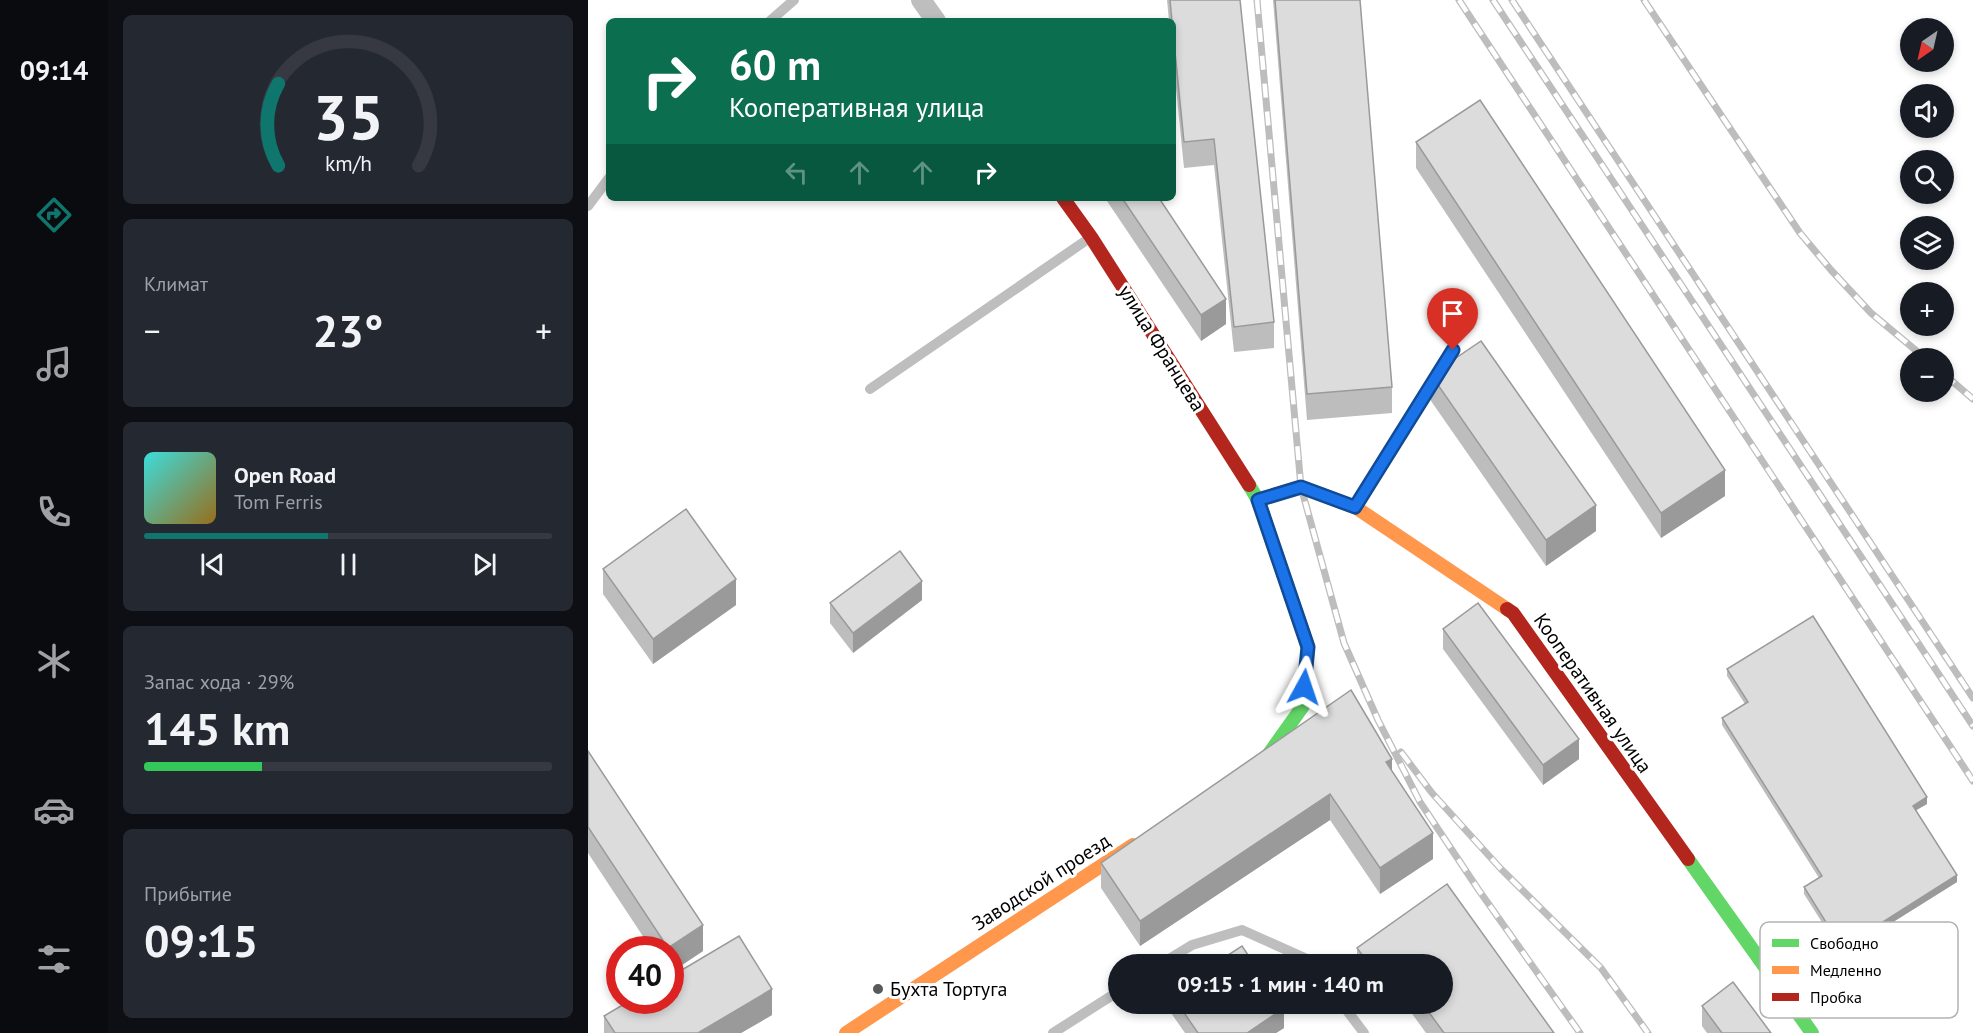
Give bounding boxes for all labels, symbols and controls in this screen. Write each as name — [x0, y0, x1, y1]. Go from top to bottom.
north arrow — [1900, 18, 1954, 72]
map controls — [1900, 18, 1954, 402]
text: 60 m — [729, 37, 821, 92]
icon: right — [630, 42, 708, 120]
text: 09:14 — [20, 53, 88, 87]
text: 35 — [313, 76, 383, 157]
button: sound — [1900, 84, 1954, 138]
text: Кооперативная улица — [729, 90, 985, 124]
text: km/h — [324, 150, 371, 178]
button: search — [1900, 150, 1954, 204]
icon: left — [780, 156, 813, 189]
icon: ahead — [843, 156, 876, 189]
icon: ahead — [906, 156, 939, 189]
icon: right — [969, 156, 1002, 189]
icon: directions — [33, 194, 75, 236]
button: layers — [1900, 216, 1954, 270]
text: Климат — [144, 271, 208, 297]
street label: улица Францева — [1113, 280, 1211, 416]
button: + — [1900, 282, 1954, 336]
pin — [1427, 288, 1478, 350]
icon: arrive — [1436, 297, 1469, 330]
text: 23° — [313, 301, 383, 359]
text: − — [144, 309, 161, 352]
text: + — [535, 309, 552, 352]
icon: music — [33, 343, 75, 385]
button: − — [1900, 348, 1954, 402]
text: Open Road — [234, 461, 336, 489]
text: Tom Ferris — [234, 489, 323, 515]
icon: phone — [33, 491, 75, 533]
icon: previous — [196, 548, 229, 581]
icon: pause — [332, 548, 365, 581]
icon: next — [468, 548, 501, 581]
street label: Кооперативная улица — [1528, 608, 1658, 778]
icon: climate — [33, 640, 75, 682]
position arrow — [1272, 655, 1336, 719]
text: Запас хода · 29% — [144, 669, 294, 695]
text: 145 km — [144, 699, 290, 757]
icon: car — [33, 789, 75, 831]
street label: Заводской проезд — [967, 828, 1115, 936]
text: Прибытие — [144, 881, 232, 907]
text: 09:15 — [144, 911, 258, 969]
legend — [1760, 922, 1958, 1018]
text: Свободно — [1810, 933, 1879, 953]
speed limit sign: 40 — [606, 936, 684, 1014]
icon: filters — [33, 938, 75, 980]
text: Медленно — [1810, 960, 1882, 980]
text: 09:15 · 1 мин · 140 m — [1177, 970, 1384, 998]
place label: Бухта Тортуга — [890, 976, 1007, 1002]
marker: Бухта Тортуга — [871, 982, 885, 996]
text: Пробка — [1810, 987, 1862, 1007]

